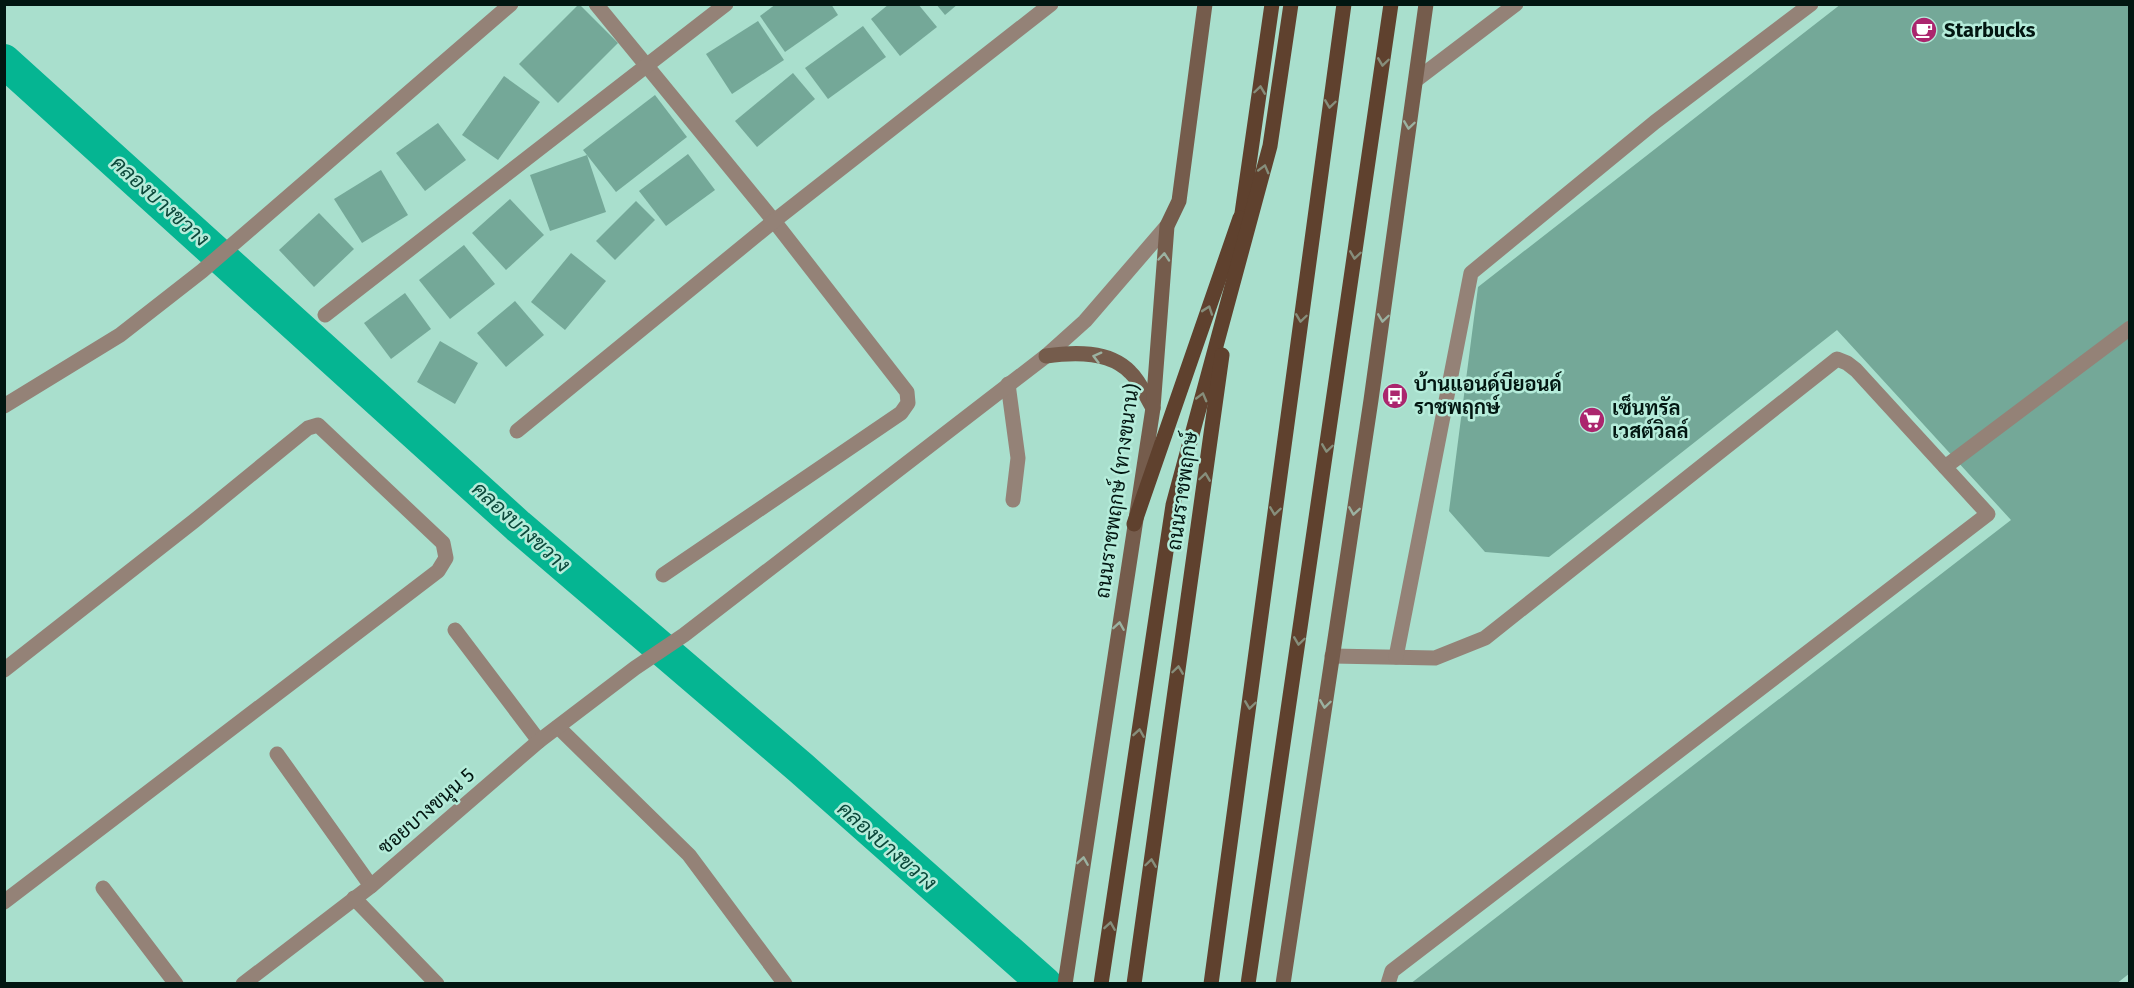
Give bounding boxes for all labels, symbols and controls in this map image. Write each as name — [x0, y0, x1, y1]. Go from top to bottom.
cafe icon: Starbucks — [1909, 15, 1939, 45]
place label: Starbucks — [1944, 18, 2036, 42]
one-way arrow — [1378, 58, 1390, 67]
one-way arrow — [1253, 85, 1265, 94]
one-way arrow — [1324, 99, 1336, 109]
one-way arrow — [1404, 120, 1416, 129]
water label: คลองบางขวาง — [106, 150, 214, 252]
one-way arrow — [1257, 164, 1270, 174]
one-way arrow — [1350, 251, 1362, 260]
one-way arrow — [1158, 253, 1171, 262]
one-way arrow — [1201, 305, 1213, 316]
one-way arrow — [1295, 313, 1308, 323]
one-way arrow — [1377, 313, 1389, 323]
one-way arrow — [1092, 351, 1102, 364]
place label: บ้านแอนด์บียอนด์ ราชพฤกษ์ — [1414, 371, 1563, 419]
bus stop icon: บ้านแอนด์บียอนด์ ราชพฤกษ์ — [1380, 381, 1410, 411]
street label: ถนนราชพฤกษ์ (ทางขนาน) — [1088, 382, 1144, 600]
one-way arrow — [1195, 392, 1207, 403]
place label: เซ็นทรัล เวสต์วิลล์ — [1612, 394, 1689, 443]
supermarket icon: เซ็นทรัล เวสต์วิลล์ — [1577, 405, 1607, 435]
street label: ถนนราชพฤกษ์ — [1160, 429, 1202, 552]
one-way arrow — [1322, 444, 1334, 453]
one-way arrow — [1198, 472, 1210, 482]
water label: คลองบางขวาง — [467, 476, 575, 578]
one-way arrow — [1348, 506, 1361, 516]
one-way arrow — [1270, 507, 1282, 516]
one-way arrow — [1112, 622, 1124, 631]
one-way arrow — [1293, 637, 1305, 646]
one-way arrow — [1171, 665, 1183, 675]
one-way arrow — [1319, 699, 1331, 708]
one-way arrow — [1244, 700, 1256, 709]
one-way arrow — [1132, 728, 1144, 737]
street label: ซอยบางขนุน 5 — [373, 763, 480, 861]
water label: คลองบางขวาง — [832, 796, 942, 896]
one-way arrow — [1077, 856, 1089, 865]
one-way arrow — [1144, 859, 1156, 868]
one-way arrow — [1103, 921, 1115, 930]

